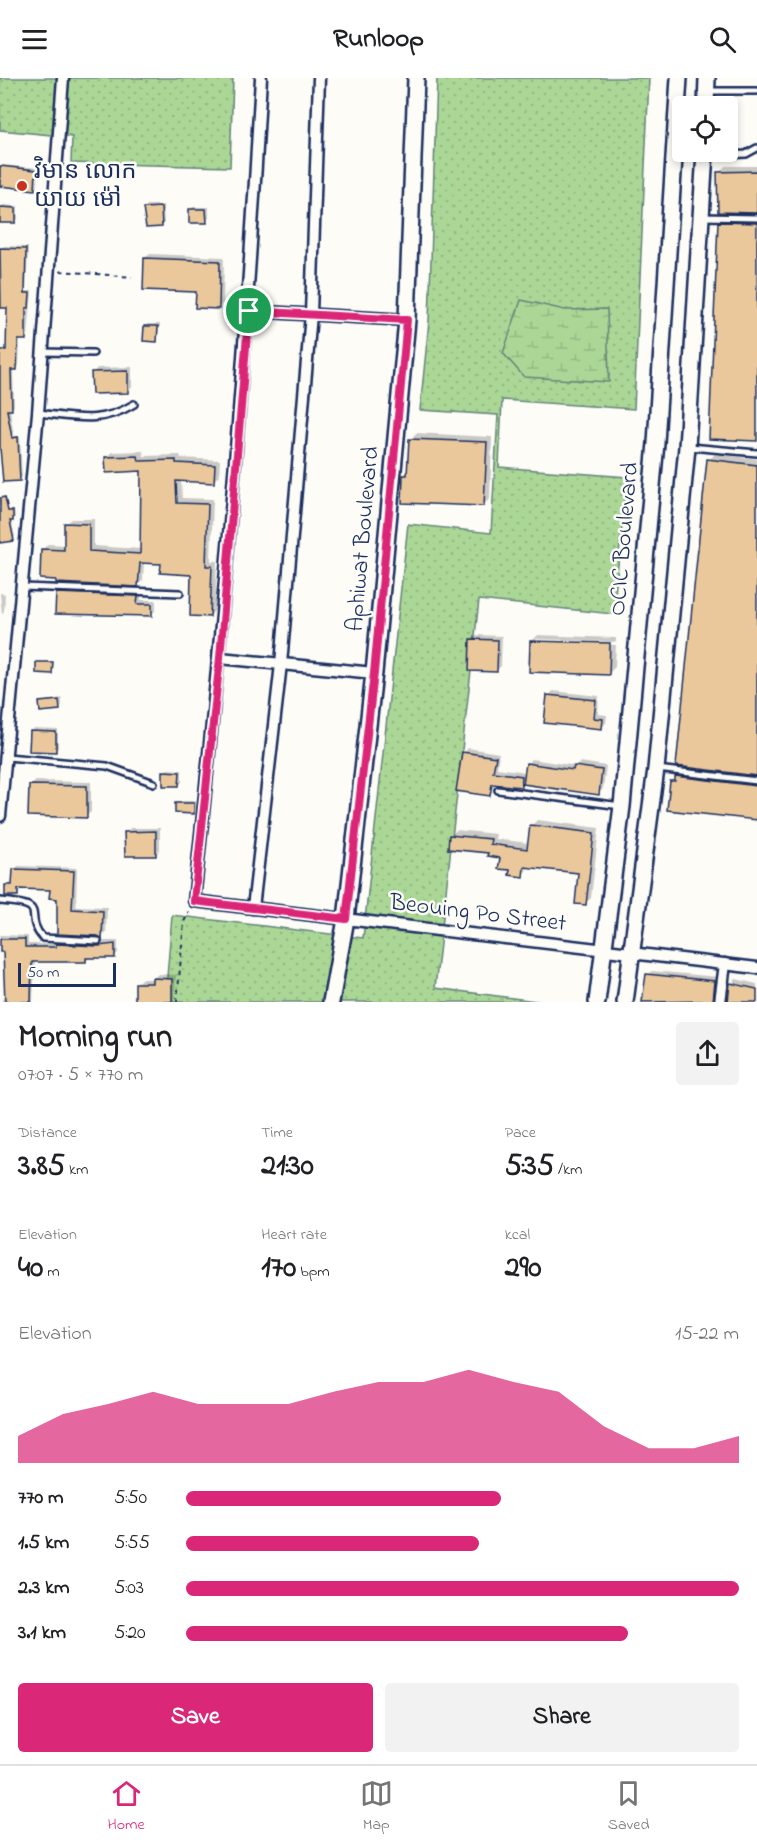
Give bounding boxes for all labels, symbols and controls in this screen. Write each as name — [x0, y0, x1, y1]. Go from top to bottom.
text: Runloop — [333, 20, 424, 59]
icon: menu — [18, 23, 51, 56]
icon: search — [706, 23, 739, 56]
map controls — [672, 96, 738, 162]
button: locate — [672, 96, 738, 162]
place label: វិមាន លោក យាយ ម៉ៅ — [33, 155, 137, 218]
marker: វិមាន លោក យាយ ម៉ៅ — [15, 179, 29, 193]
pin — [223, 285, 274, 336]
icon: arrive — [232, 294, 265, 327]
street label: Aphiwat Boulevard — [338, 444, 390, 633]
street label: OCIC Boulevard — [601, 460, 649, 617]
street label: Beouing Po Street — [387, 886, 568, 942]
scale bar — [18, 960, 116, 988]
text: 50 m — [27, 961, 59, 985]
text: Morning run — [18, 1014, 172, 1062]
button: share — [676, 1022, 739, 1085]
text: 07:07 · 5 × 770 m — [18, 1061, 143, 1090]
text: Distance — [18, 1121, 77, 1145]
text: Time — [261, 1121, 293, 1145]
text: Pace — [505, 1121, 536, 1145]
text: 3.85 — [18, 1145, 65, 1189]
text: 21:30 — [261, 1145, 314, 1189]
text: 5:35 — [505, 1145, 554, 1189]
text: km — [65, 1158, 88, 1182]
text: /km — [554, 1158, 582, 1182]
text: Elevation — [18, 1223, 77, 1247]
text: Heart rate — [261, 1223, 327, 1247]
text: kcal — [505, 1223, 530, 1247]
text: 40 — [18, 1247, 43, 1291]
text: 170 — [261, 1247, 296, 1291]
text: 290 — [505, 1247, 542, 1291]
text: m — [43, 1260, 60, 1284]
text: bpm — [296, 1260, 330, 1284]
text: Elevation — [18, 1320, 92, 1349]
text: 15–22 m — [675, 1320, 739, 1349]
text: 770 m — [18, 1484, 64, 1513]
text: 5:50 — [114, 1484, 147, 1513]
text: 1.5 km — [18, 1529, 69, 1558]
text: 5:55 — [114, 1529, 150, 1558]
text: 2.3 km — [18, 1574, 70, 1603]
text: 5:03 — [114, 1574, 144, 1603]
text: 3.1 km — [18, 1619, 66, 1648]
text: 5:20 — [114, 1619, 146, 1648]
button: Save — [18, 1683, 373, 1752]
button: Share — [385, 1683, 739, 1752]
tab: Home — [108, 1777, 145, 1837]
tab: Map — [360, 1777, 393, 1837]
tab: Saved — [608, 1777, 649, 1837]

